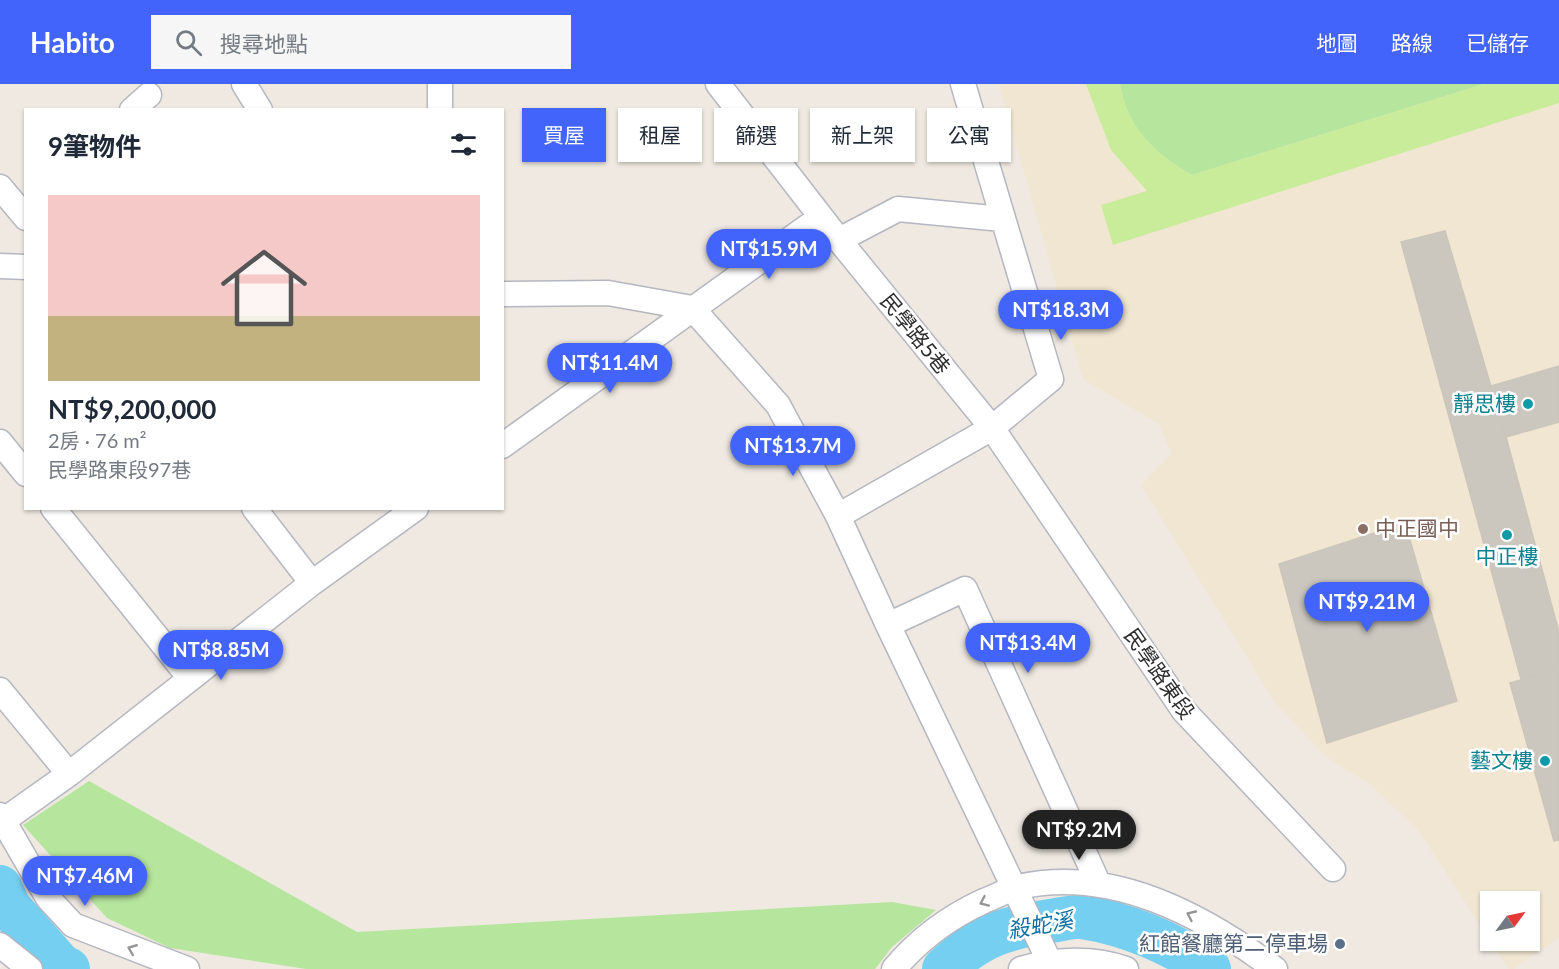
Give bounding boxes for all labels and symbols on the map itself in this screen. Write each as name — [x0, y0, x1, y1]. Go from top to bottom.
pin: NT$15.9M — [707, 229, 831, 280]
street label: 民學路5巷 — [876, 288, 956, 378]
pin: NT$18.3M — [999, 290, 1123, 341]
pin: NT$11.4M — [548, 343, 672, 394]
place label: 靜思樓 — [1453, 390, 1516, 415]
marker: 靜思樓 — [1521, 397, 1535, 411]
pin: NT$13.7M — [731, 426, 855, 477]
place label: 中正國中 — [1375, 515, 1459, 540]
marker: 中正國中 — [1356, 522, 1370, 536]
marker: 中正樓 — [1500, 528, 1514, 542]
place label: 中正樓 — [1476, 543, 1539, 568]
pin: NT$9.21M — [1305, 582, 1429, 633]
pin: NT$13.4M — [966, 623, 1090, 674]
street label: 民學路東段 — [1120, 623, 1201, 723]
pin: NT$8.85M — [159, 630, 283, 681]
place label: 藝文樓 — [1470, 747, 1533, 772]
marker: 藝文樓 — [1538, 754, 1552, 768]
pin: NT$9.2M — [1024, 810, 1134, 861]
pin: NT$7.46M — [23, 856, 147, 907]
north arrow — [1480, 891, 1540, 951]
one-way arrow — [979, 894, 990, 906]
water label: 殺蛇溪 — [1005, 905, 1078, 944]
one-way arrow — [1187, 910, 1198, 922]
place label: 紅館餐廳第二停車場 — [1139, 930, 1328, 955]
marker: 紅館餐廳第二停車場 — [1333, 937, 1347, 951]
one-way arrow — [128, 944, 139, 956]

